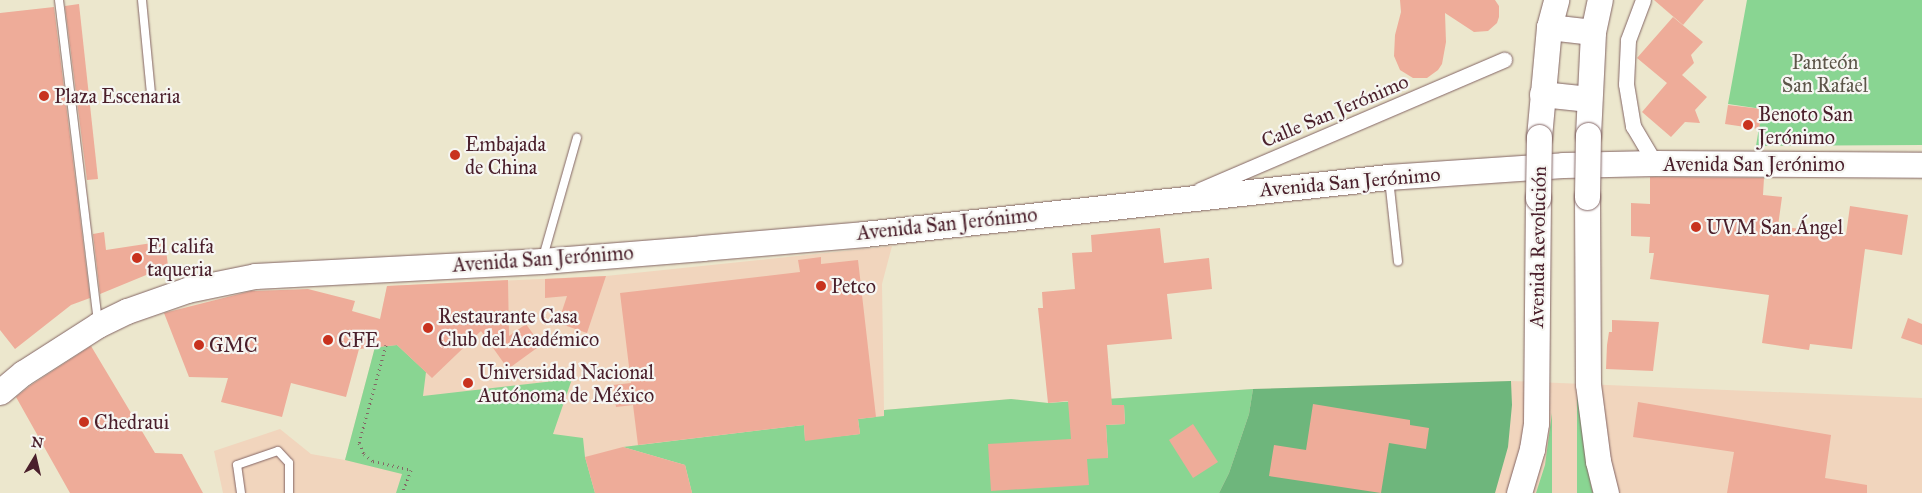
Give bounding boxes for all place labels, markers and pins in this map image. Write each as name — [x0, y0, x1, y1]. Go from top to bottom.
place label: Plaza Escenaria — [54, 84, 180, 108]
marker: Plaza Escenaria — [38, 90, 50, 102]
place label: Benoto San Jerónimo — [1758, 102, 1853, 149]
marker: Benoto San Jerónimo — [1742, 119, 1754, 131]
place label: Embajada de China — [465, 132, 546, 179]
marker: Embajada de China — [449, 149, 461, 161]
place label: UVM San Ángel — [1706, 215, 1843, 239]
marker: UVM San Ángel — [1690, 221, 1702, 233]
place label: El califa taqueria — [147, 235, 214, 282]
marker: El califa taqueria — [131, 252, 143, 264]
place label: Petco — [831, 274, 876, 298]
marker: Petco — [815, 280, 827, 292]
place label: Restaurante Casa Club del Académico — [438, 304, 599, 351]
marker: Restaurante Casa Club del Académico — [422, 322, 434, 334]
place label: CFE — [338, 328, 379, 352]
place label: GMC — [209, 333, 258, 357]
marker: CFE — [322, 334, 334, 346]
marker: GMC — [193, 339, 205, 351]
place label: Universidad Nacional Autónoma de México — [478, 360, 654, 407]
marker: Universidad Nacional Autónoma de México — [462, 377, 474, 389]
place label: Chedraui — [94, 410, 169, 434]
marker: Chedraui — [78, 416, 90, 428]

